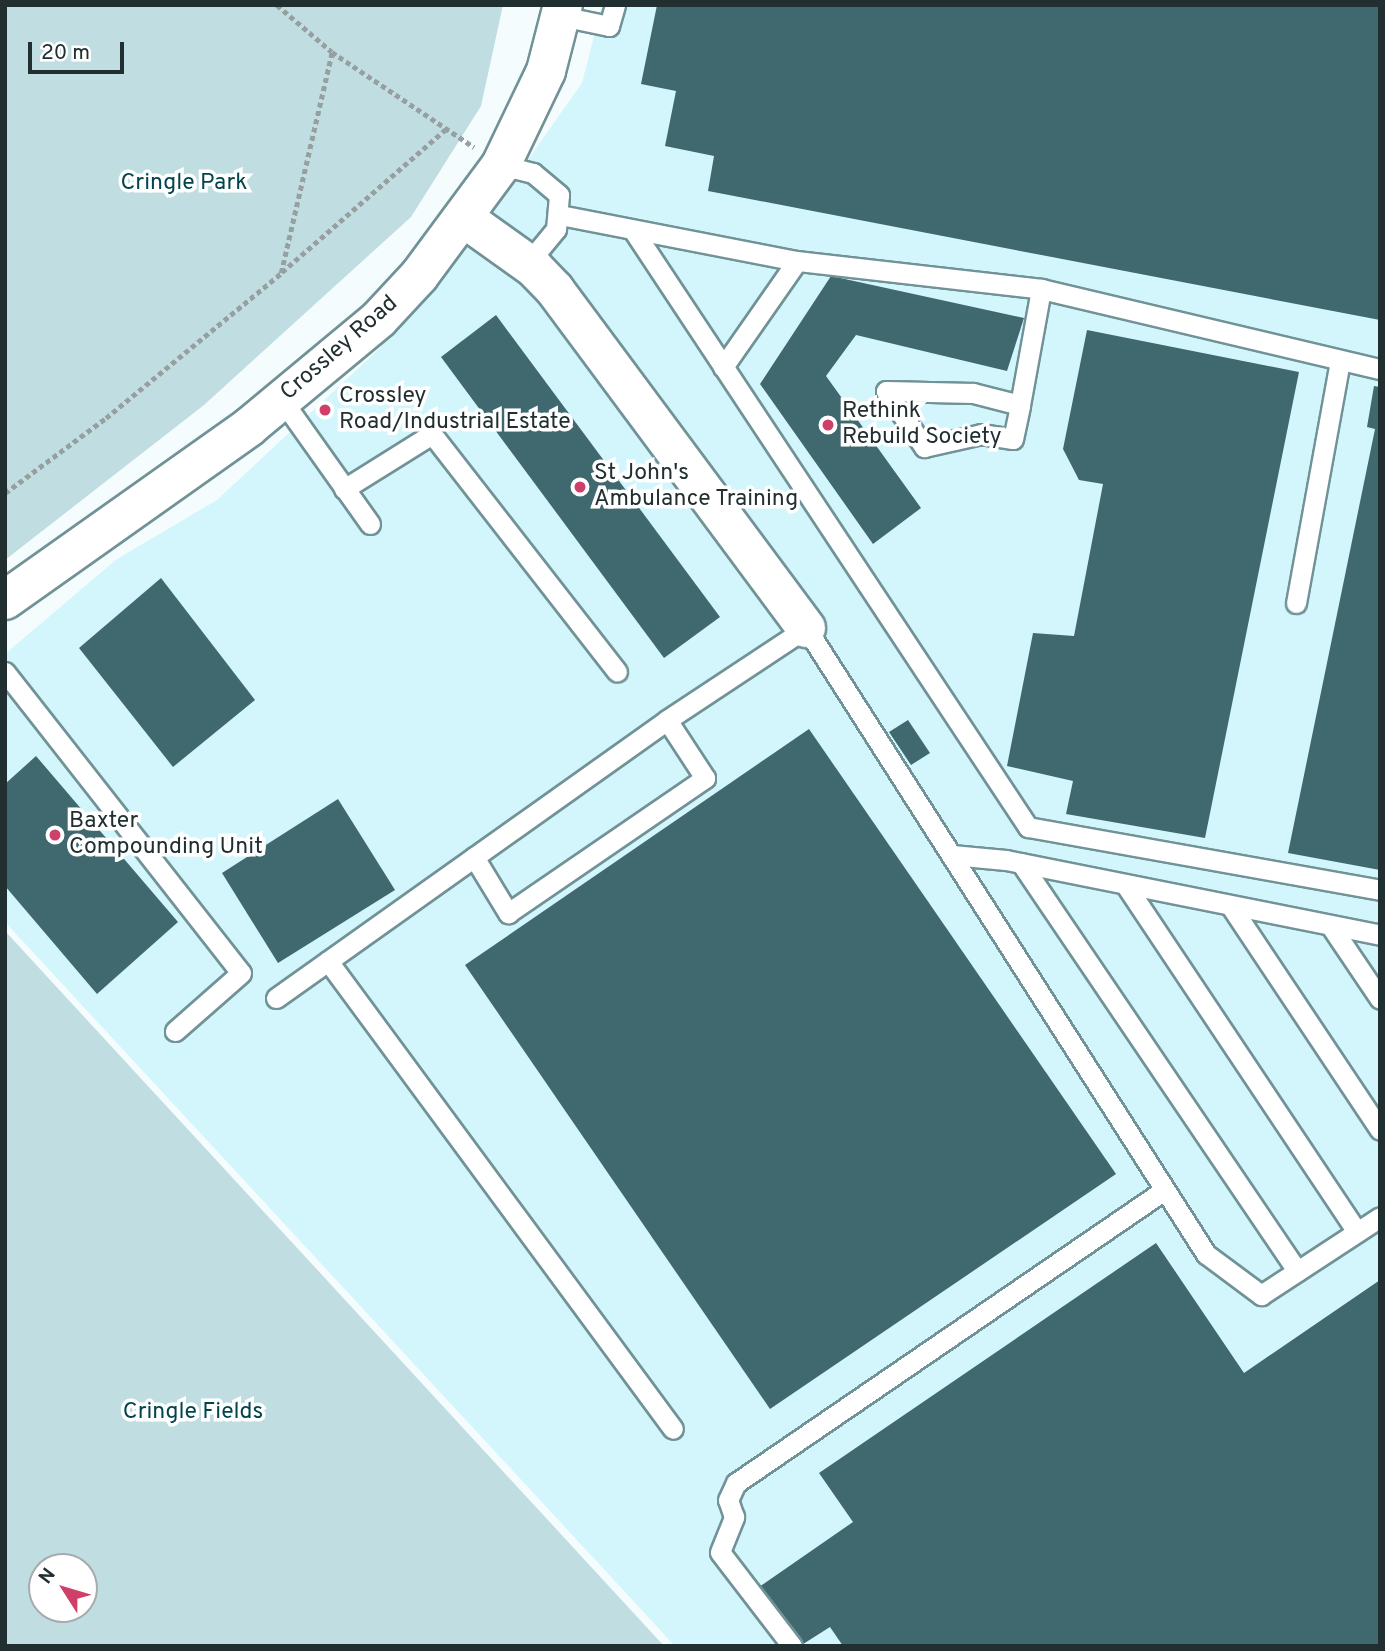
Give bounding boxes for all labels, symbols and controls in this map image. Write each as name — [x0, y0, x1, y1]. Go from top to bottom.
scale bar — [32, 28, 128, 72]
text: 20 m — [41, 40, 90, 67]
park label: Cringle Park — [120, 170, 248, 198]
street label: Crossley Road — [276, 291, 404, 407]
place label: Crossley Road/Industrial Estate — [339, 383, 571, 437]
place label: Rethink Rebuild Society — [842, 398, 1002, 452]
marker: Crossley Road/Industrial Estate — [317, 402, 333, 418]
marker: Rethink Rebuild Society — [820, 417, 836, 433]
place label: St John's Ambulance Training — [594, 460, 799, 514]
marker: St John's Ambulance Training — [572, 479, 588, 495]
place label: Baxter Compounding Unit — [69, 808, 263, 862]
marker: Baxter Compounding Unit — [47, 827, 63, 843]
park label: Cringle Fields — [123, 1399, 263, 1427]
north arrow — [28, 1553, 98, 1623]
text: N — [34, 1564, 62, 1589]

